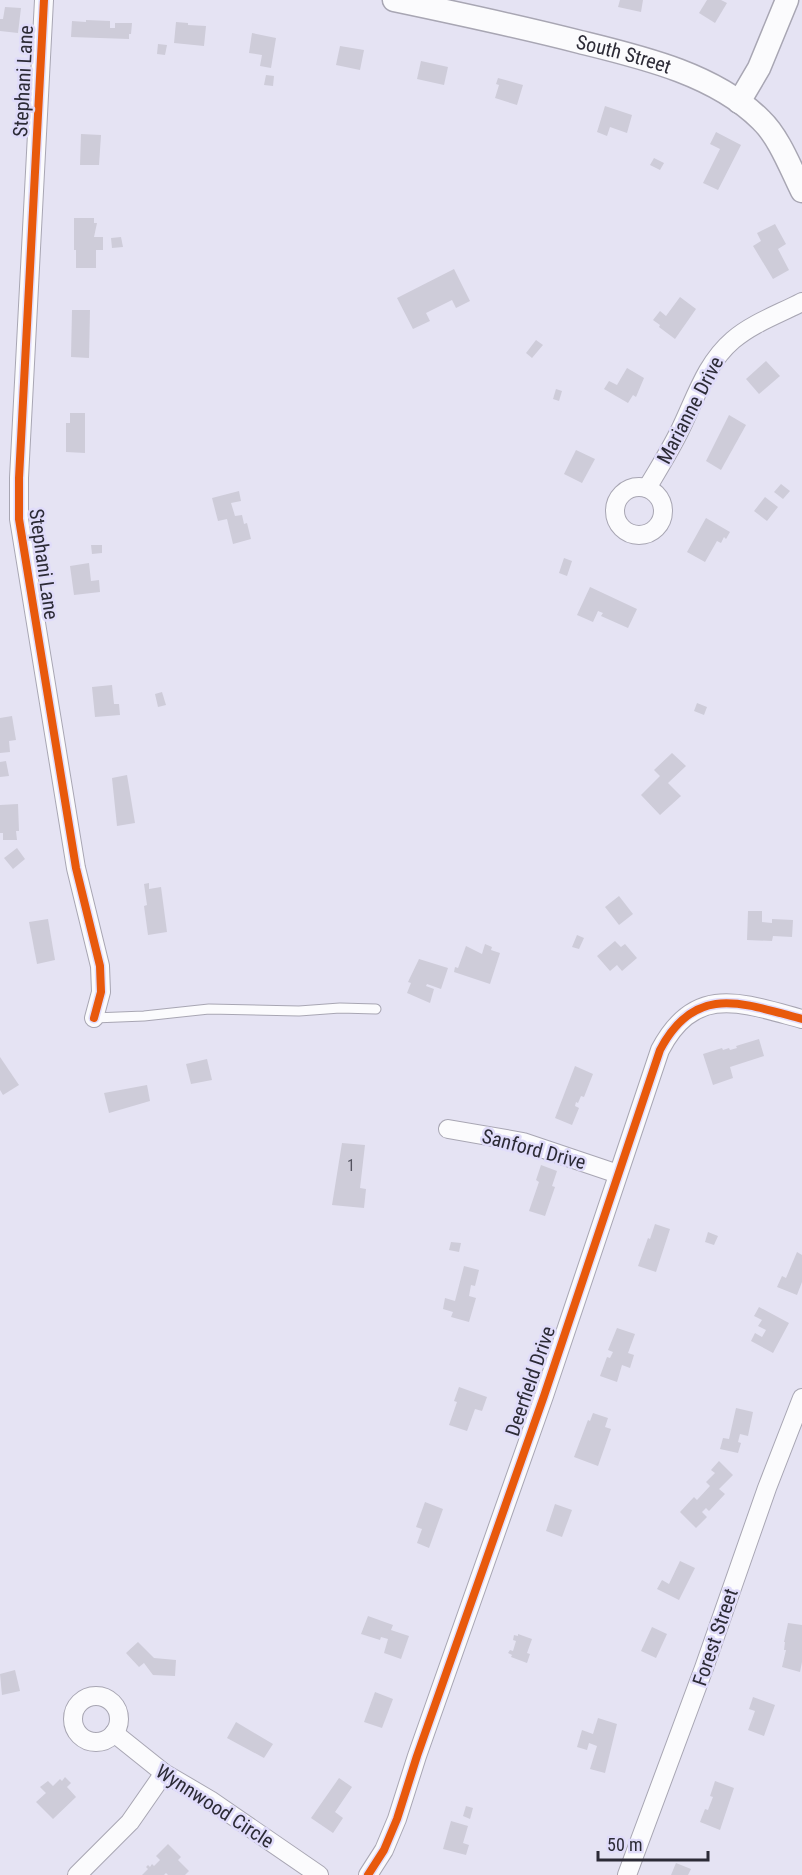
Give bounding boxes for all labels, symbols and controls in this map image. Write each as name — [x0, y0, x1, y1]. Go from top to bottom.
street label: Stephani Lane — [8, 25, 38, 137]
street label: South Street — [574, 30, 674, 79]
street label: Marianne Drive — [652, 352, 728, 468]
street label: Stephani Lane — [24, 507, 64, 621]
street label: Sanford Drive — [480, 1124, 588, 1174]
house number: 1 — [347, 1156, 355, 1175]
street label: Deerfield Drive — [500, 1323, 560, 1439]
street label: Forest Street — [687, 1585, 743, 1689]
street label: Wynnwood Circle — [152, 1759, 278, 1853]
scale bar — [598, 1824, 708, 1862]
text: 50 m — [607, 1834, 642, 1855]

